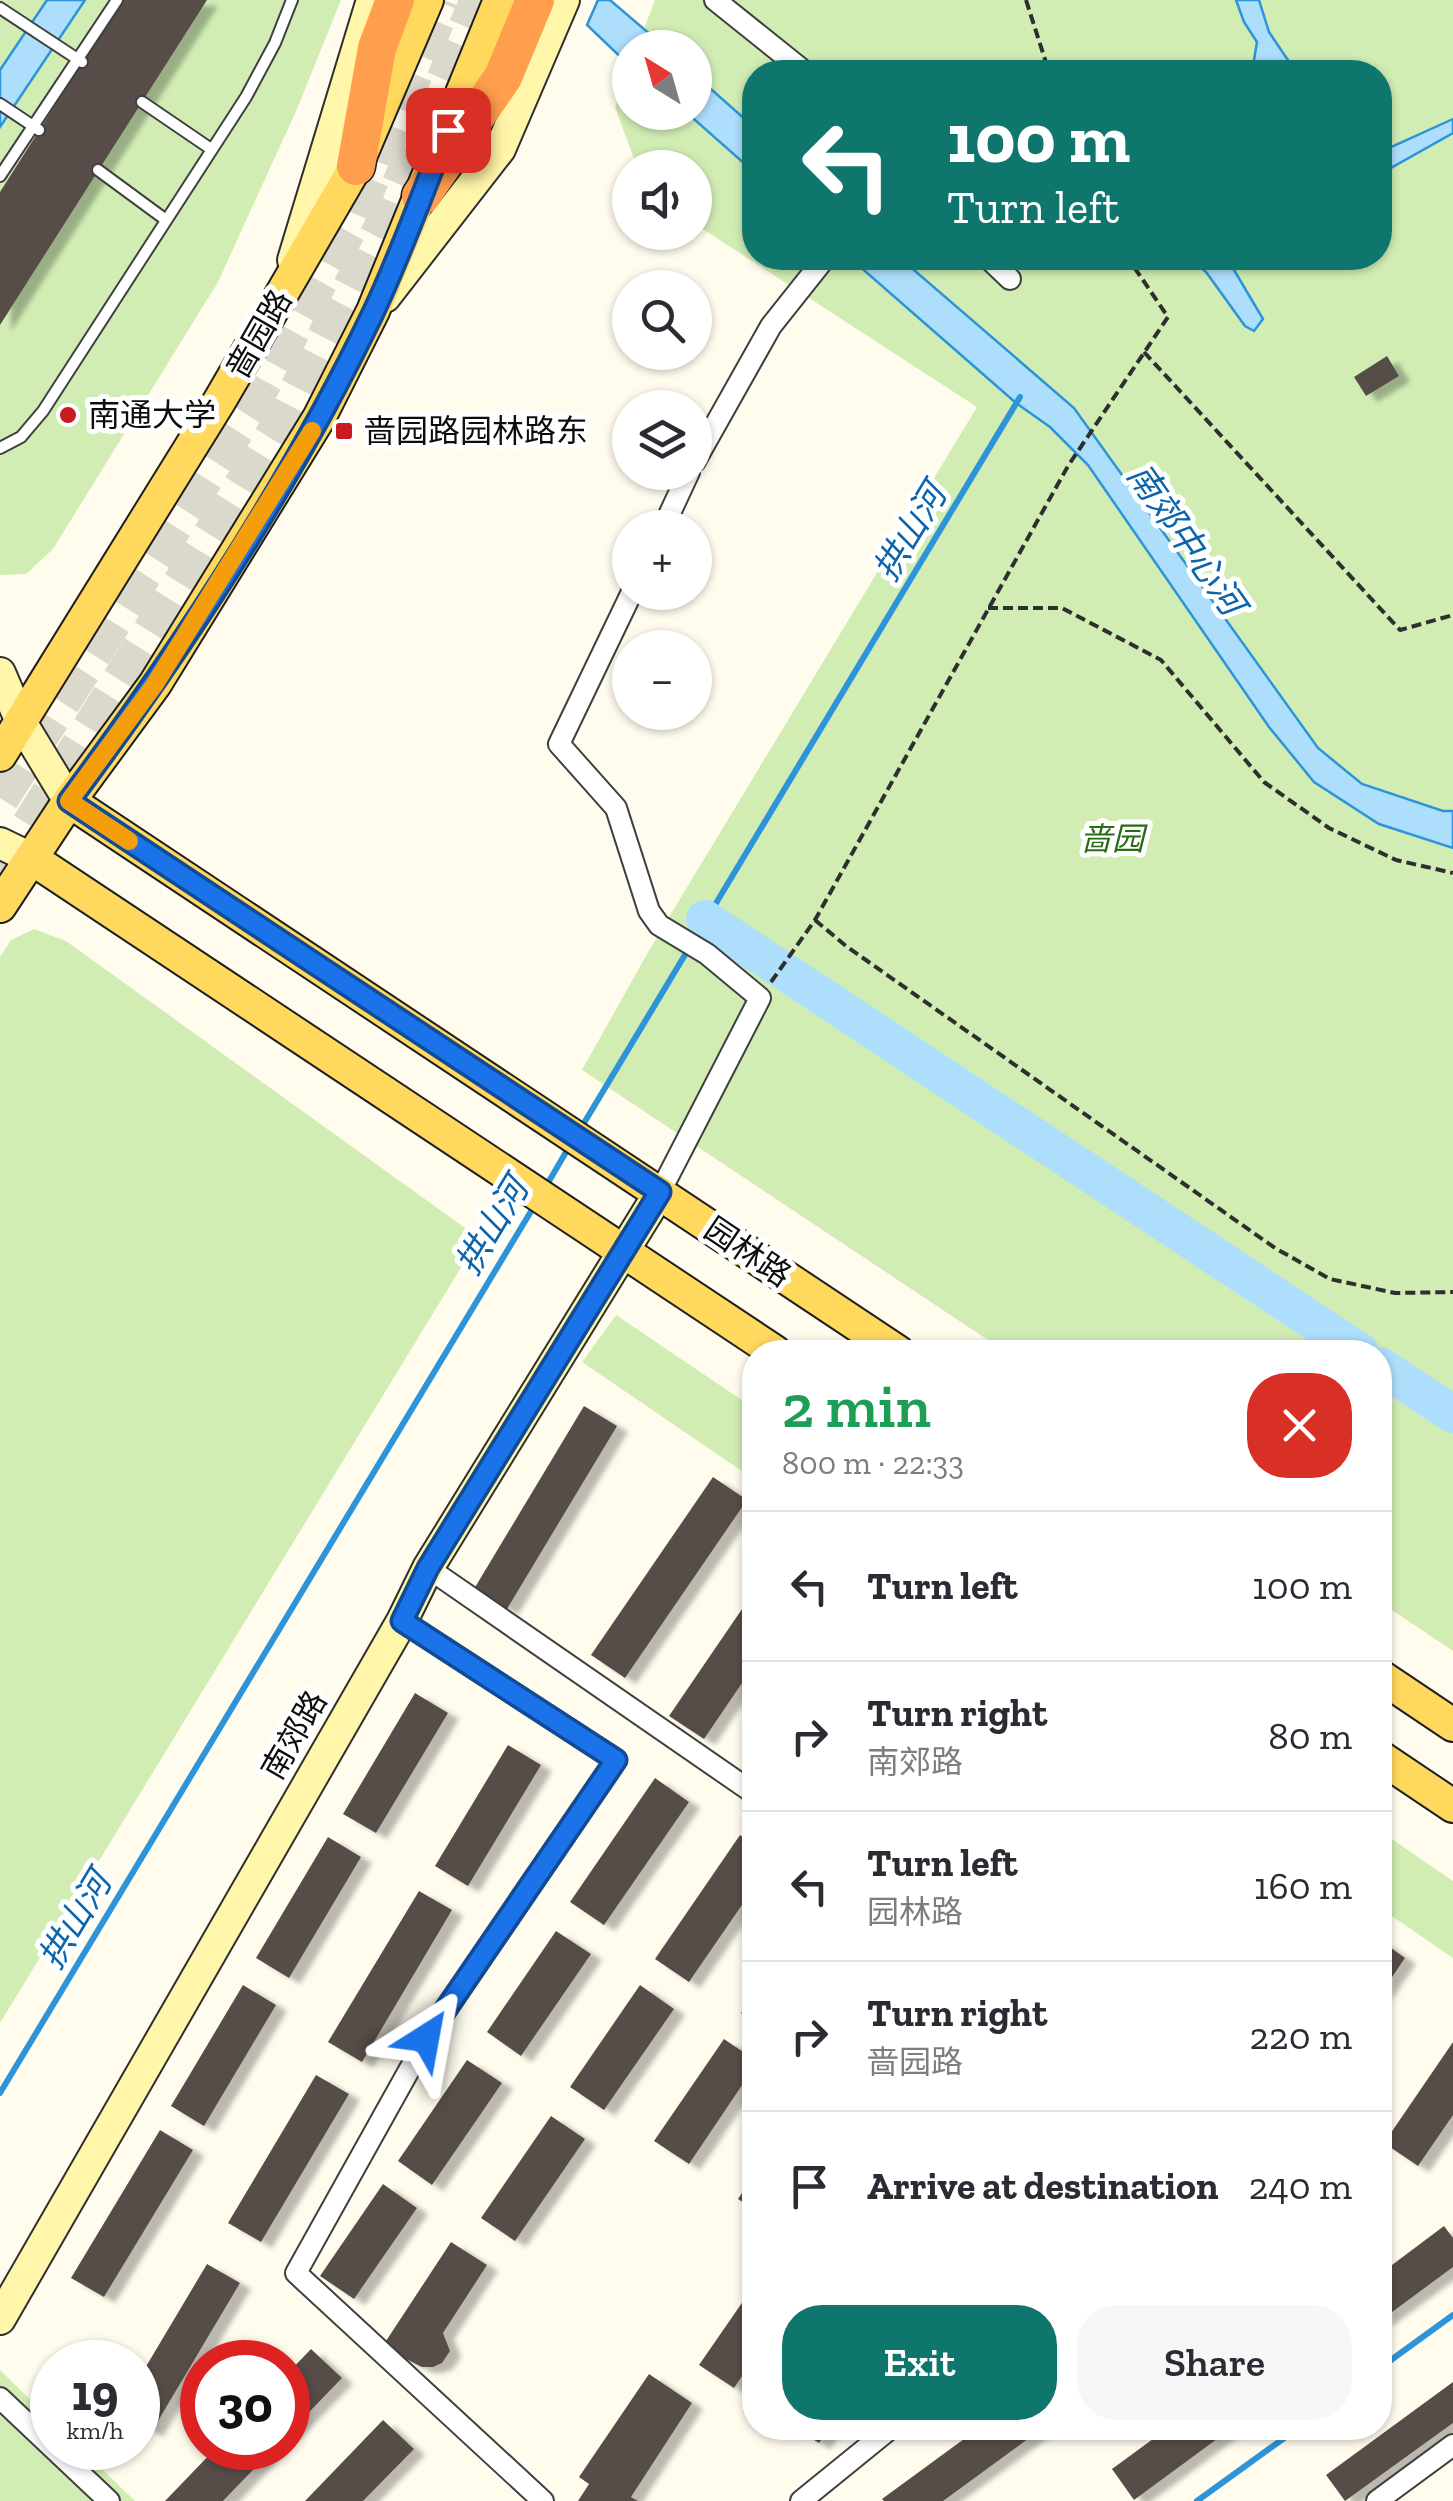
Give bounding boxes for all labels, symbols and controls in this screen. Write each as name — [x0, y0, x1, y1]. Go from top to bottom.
north arrow — [612, 30, 712, 130]
map controls — [612, 30, 712, 730]
pin — [406, 88, 491, 173]
text: 100 m — [947, 96, 1130, 180]
icon: left — [782, 100, 912, 230]
icon: arrive — [421, 103, 476, 158]
button: sound — [612, 150, 712, 250]
text: Turn left — [947, 181, 1119, 235]
button: search — [612, 270, 712, 370]
street label: 啬园路 — [219, 283, 299, 385]
button: layers — [612, 390, 712, 490]
place label: 南通大学 — [88, 396, 216, 434]
marker: 南通大学 — [57, 404, 79, 426]
place label: 啬园路园林路东 — [364, 412, 588, 450]
marker: 啬园路园林路东 — [333, 420, 355, 442]
water label: 南郊中心河 — [1119, 455, 1257, 628]
water label: 拱山河 — [865, 471, 958, 588]
button: + — [612, 510, 712, 610]
button: − — [612, 630, 712, 730]
park label: 啬园 — [1080, 820, 1148, 858]
water label: 拱山河 — [447, 1165, 540, 1282]
street label: 园林路 — [698, 1209, 798, 1295]
text: 2 min — [782, 1370, 931, 1442]
button: close — [1247, 1373, 1352, 1478]
text: 800 m · 22:33 — [782, 1444, 964, 1482]
icon: left — [782, 1559, 837, 1614]
text: Turn left — [867, 1563, 1018, 1609]
text: 100 m — [1252, 1563, 1352, 1609]
street label: 南郊路 — [254, 1684, 334, 1786]
text: Turn right — [867, 1690, 1047, 1736]
icon: right — [782, 1709, 837, 1764]
text: 80 m — [1268, 1713, 1352, 1759]
text: 南郊路 — [867, 1743, 963, 1781]
text: Turn left — [867, 1840, 1018, 1886]
water label: 拱山河 — [30, 1859, 123, 1976]
icon: left — [782, 1859, 837, 1914]
text: 160 m — [1254, 1863, 1352, 1909]
text: 园林路 — [867, 1893, 963, 1931]
position arrow — [374, 1986, 478, 2090]
text: Turn right — [867, 1990, 1047, 2036]
icon: right — [782, 2009, 837, 2064]
text: 220 m — [1250, 2013, 1352, 2059]
text: 啬园路 — [867, 2043, 963, 2081]
icon: arrive — [782, 2159, 837, 2214]
text: Arrive at destination — [867, 2163, 1218, 2209]
text: 240 m — [1249, 2163, 1352, 2209]
button: Exit — [782, 2305, 1057, 2420]
button: Share — [1077, 2305, 1352, 2420]
speed limit sign: 30 — [180, 2340, 310, 2470]
text: 19 — [72, 2363, 118, 2423]
text: km/h — [66, 2415, 124, 2445]

